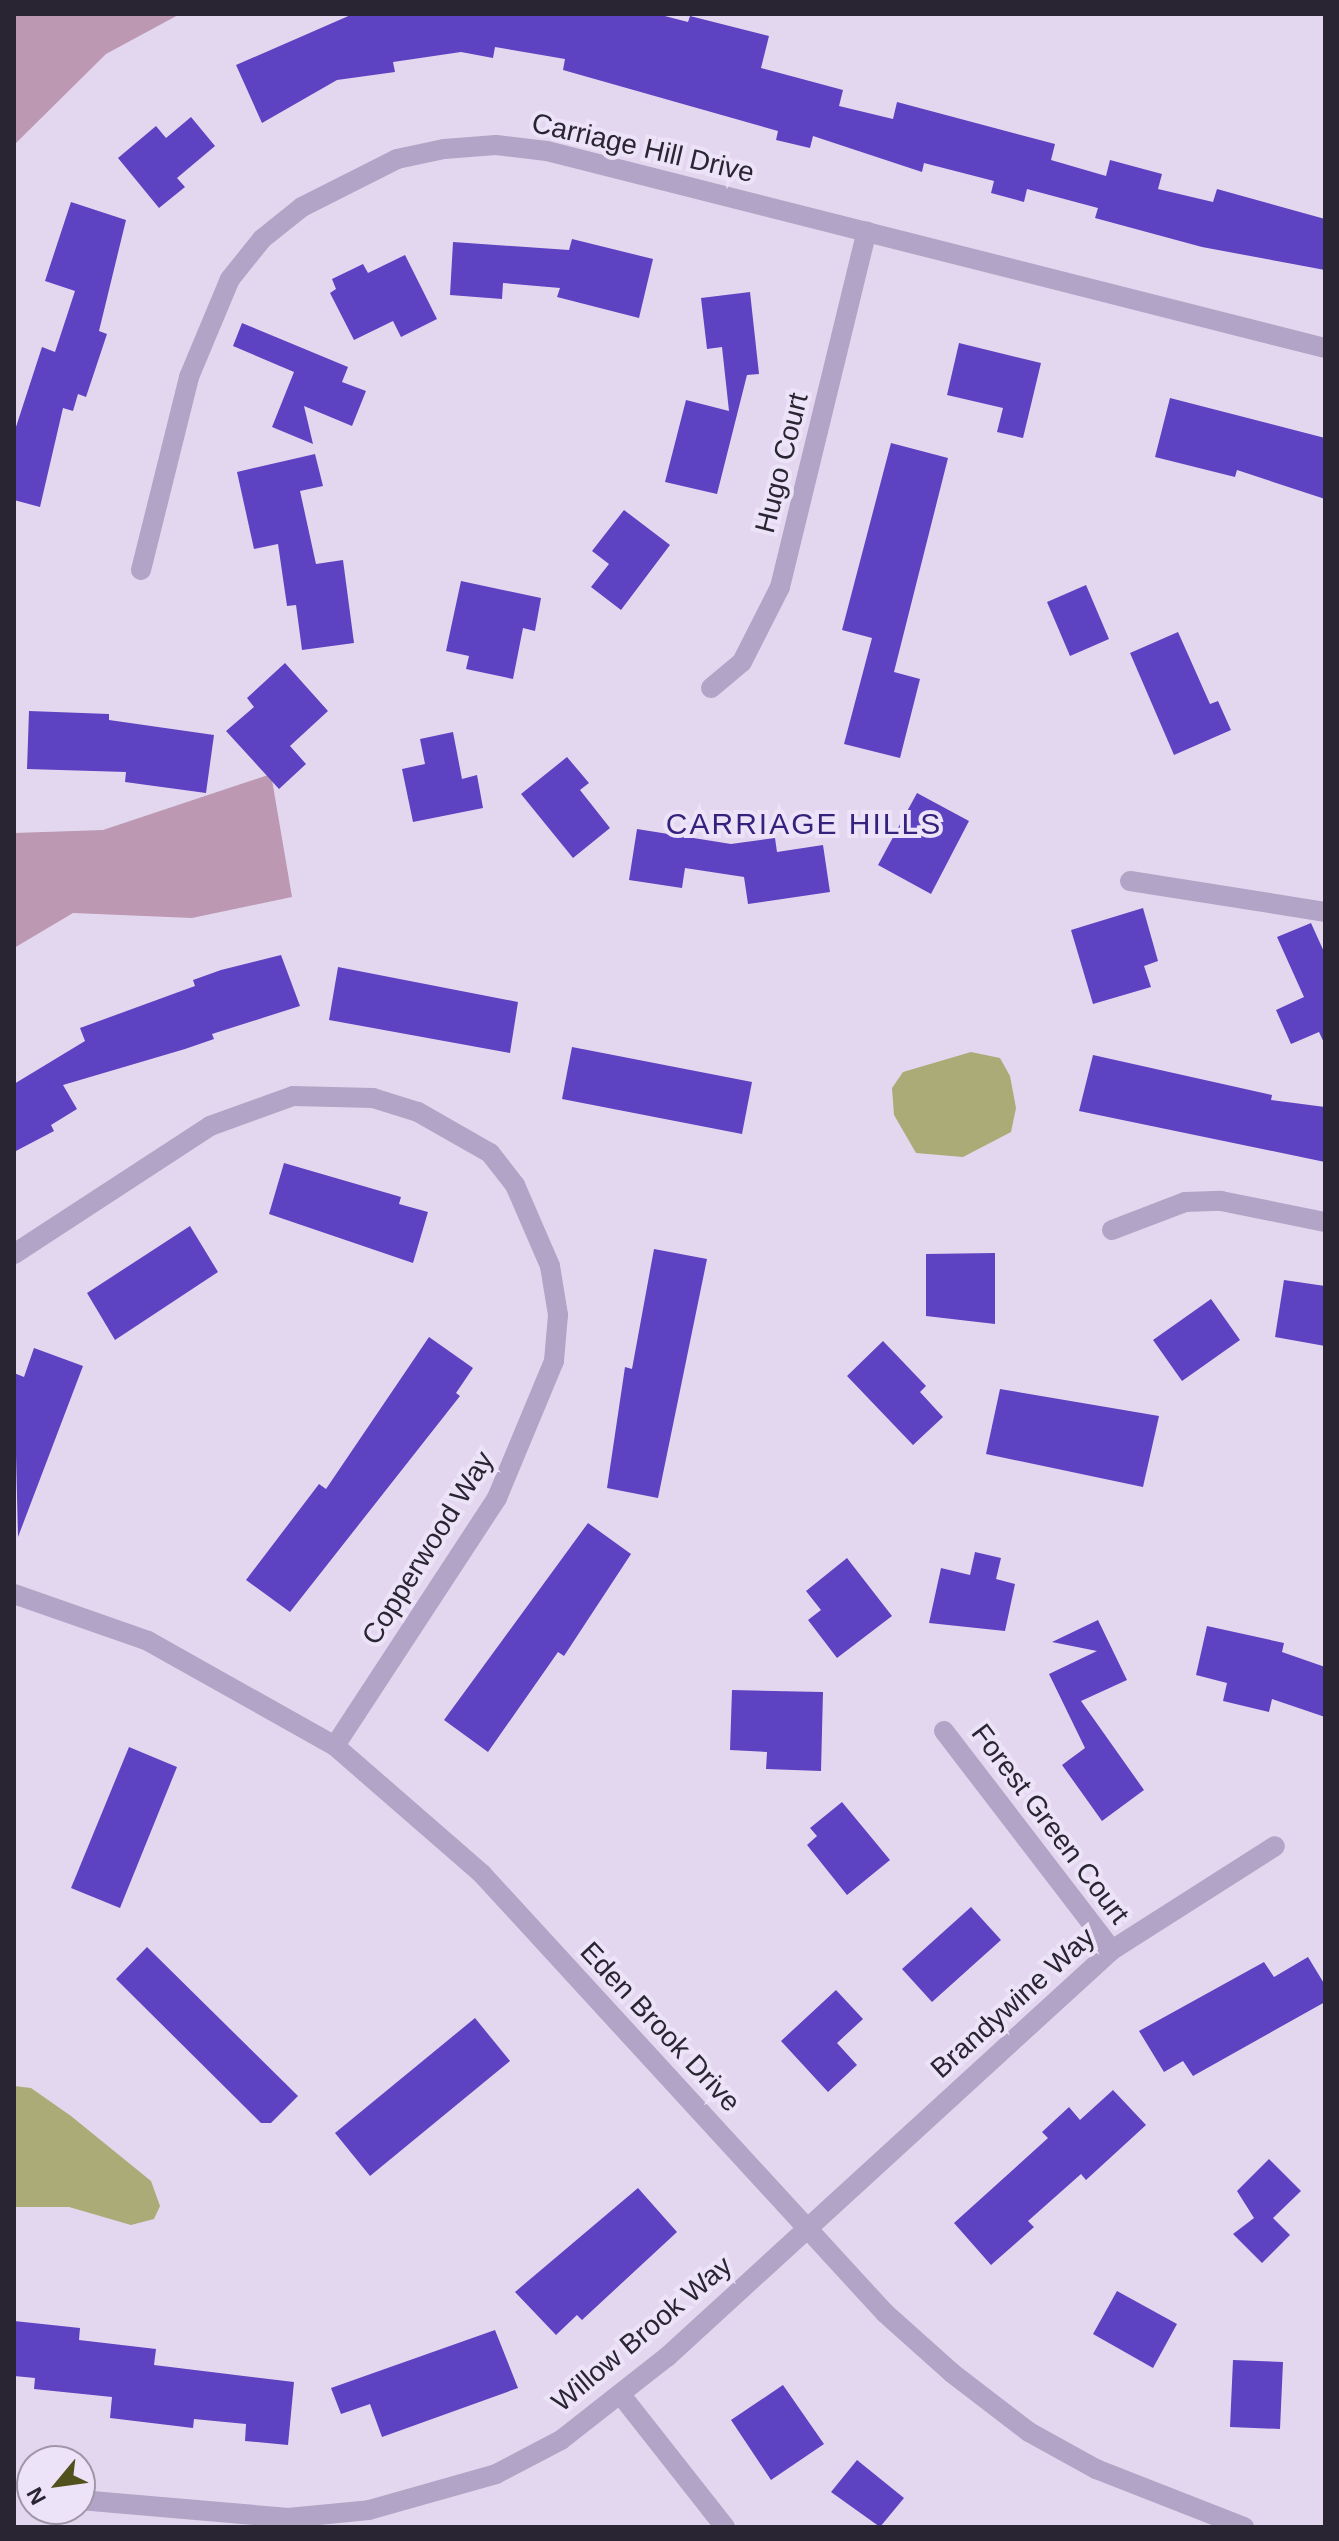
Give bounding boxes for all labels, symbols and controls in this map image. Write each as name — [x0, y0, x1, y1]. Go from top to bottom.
street label: Carriage Hill Drive — [529, 106, 757, 190]
street label: Hugo Court — [748, 389, 816, 537]
district label: CARRIAGE HILLS — [666, 806, 942, 842]
street label: Copperwood Way — [355, 1445, 501, 1651]
street label: Forest Green Court — [964, 1718, 1136, 1930]
street label: Brandywine Way — [924, 1921, 1102, 2085]
street label: Eden Brook Drive — [573, 1935, 747, 2119]
street label: Willow Brook Way — [545, 2249, 739, 2419]
north arrow — [16, 2445, 96, 2525]
text: N — [22, 2483, 51, 2509]

